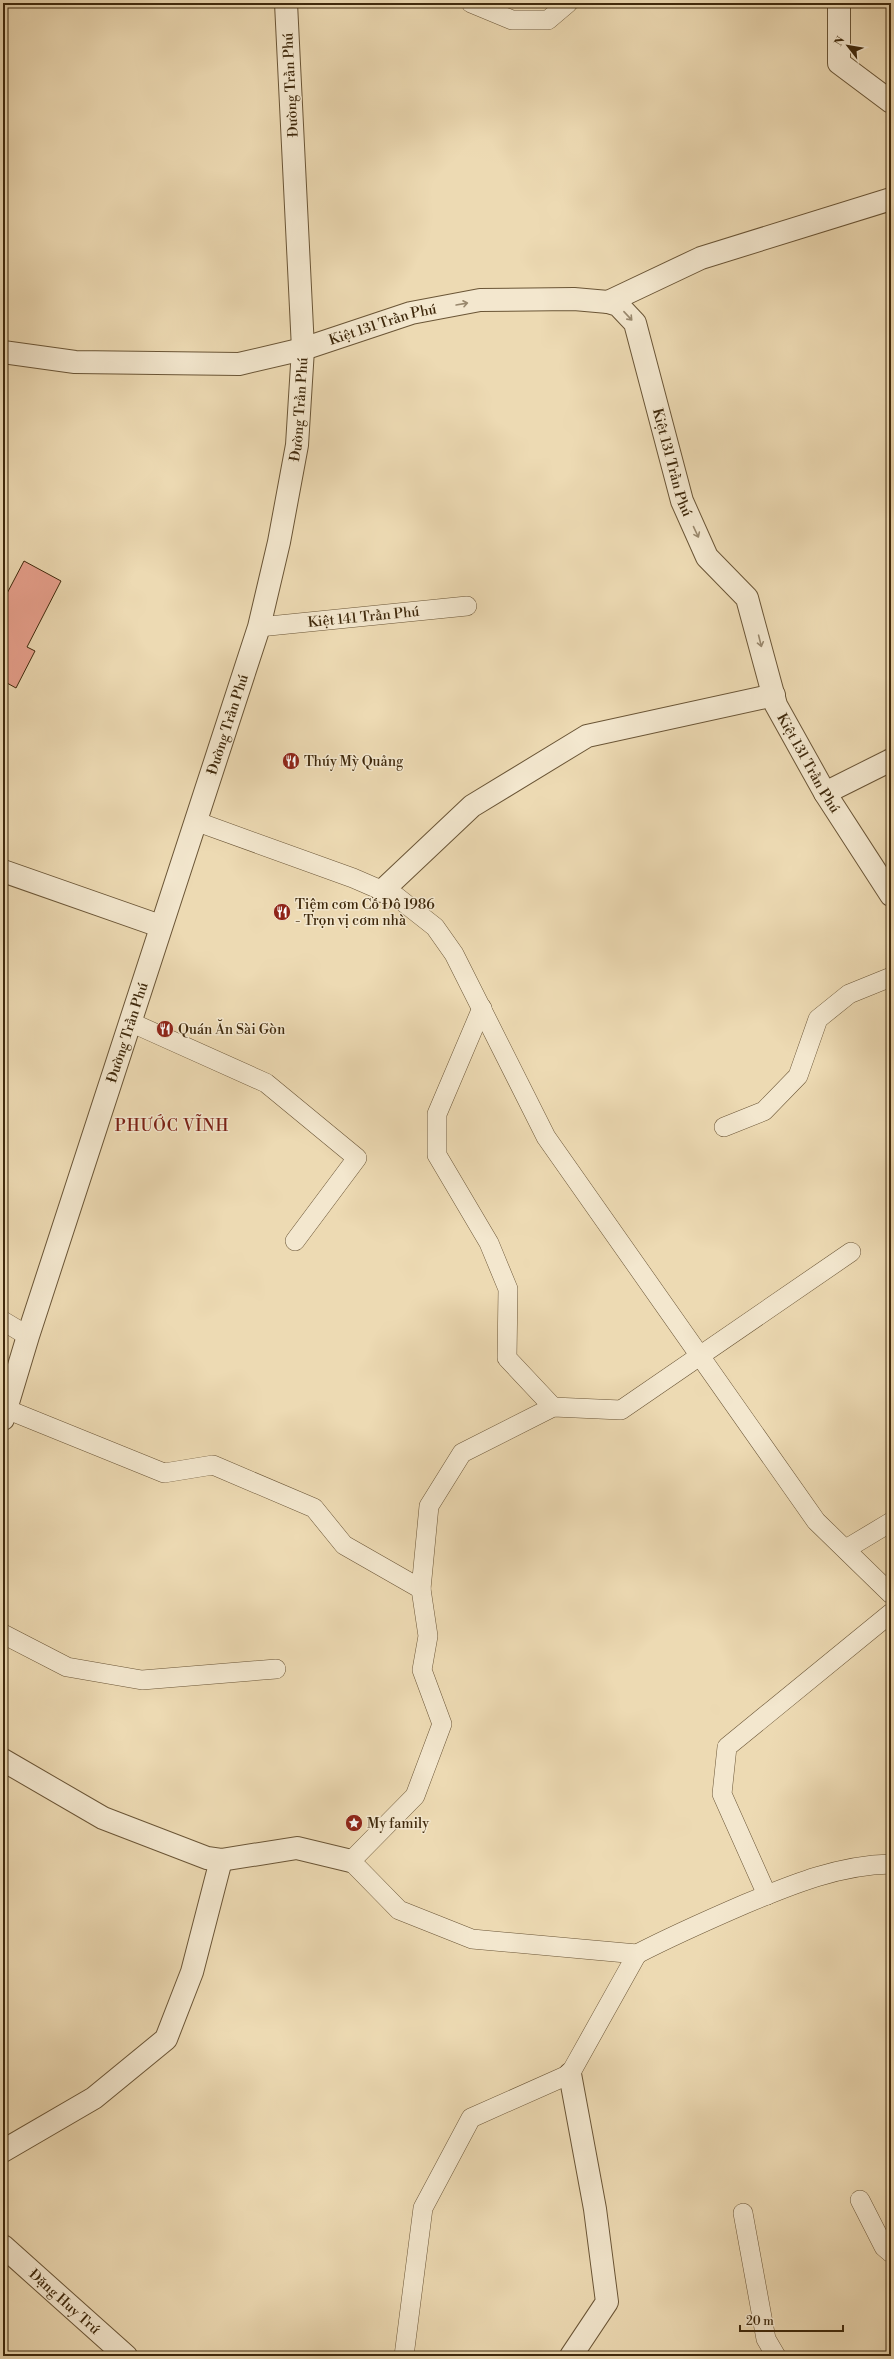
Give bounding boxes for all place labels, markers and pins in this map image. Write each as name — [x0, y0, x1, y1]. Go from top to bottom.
restaurant icon: Thúy Mỳ Quảng — [281, 751, 301, 771]
place label: Thúy Mỳ Quảng — [304, 753, 404, 771]
place label: Tiệm cơm Cố Đô 1986 - Trọn vị cơm nhà — [295, 896, 435, 930]
restaurant icon: Tiệm cơm Cố Đô 1986 - Trọn vị cơm nhà — [272, 902, 292, 922]
restaurant icon: Quán Ăn Sài Gòn — [155, 1019, 175, 1039]
place label: Quán Ăn Sài Gòn — [178, 1019, 286, 1039]
place icon: My family — [344, 1813, 364, 1833]
place label: My family — [367, 1815, 429, 1833]

